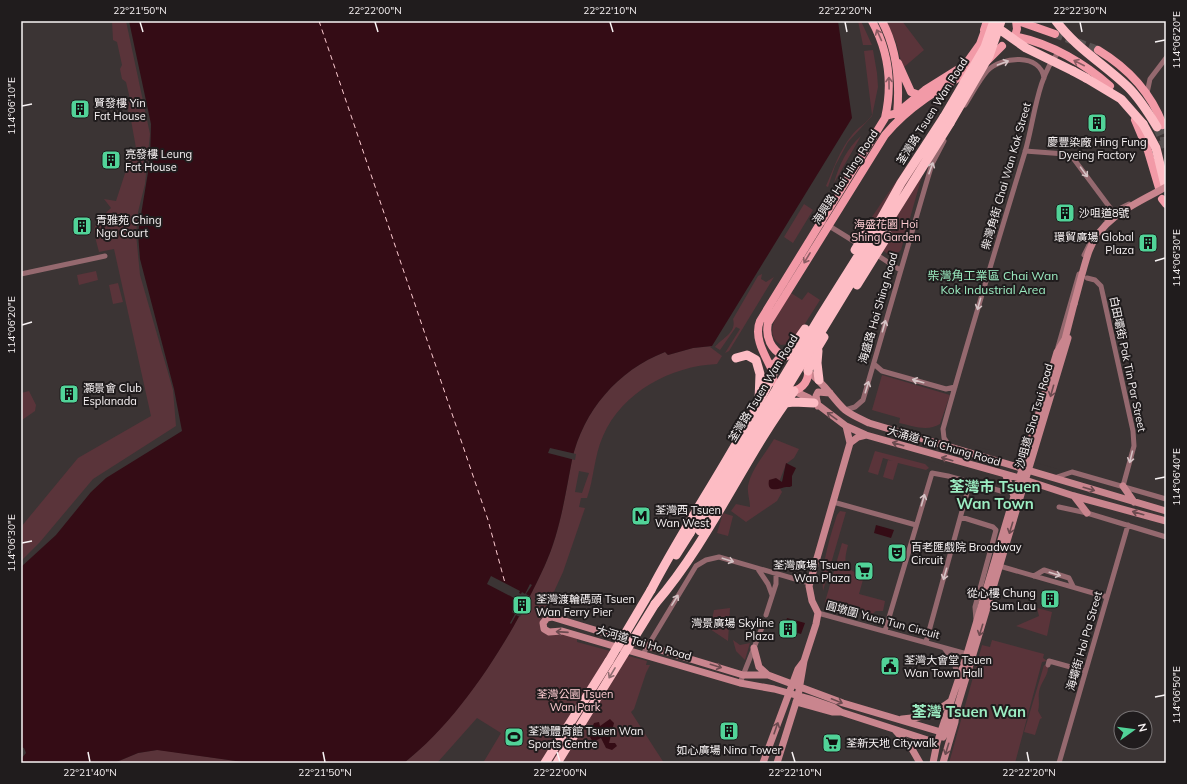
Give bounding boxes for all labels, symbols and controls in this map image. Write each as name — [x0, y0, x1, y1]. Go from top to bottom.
text: 22°21'50"N — [113, 4, 167, 17]
text: 22°22'00"N — [348, 4, 402, 17]
text: 22°22'10"N — [583, 4, 637, 17]
text: 22°22'20"N — [818, 4, 872, 17]
text: 22°22'30"N — [1053, 4, 1107, 17]
text: 114°06'20"E — [1170, 11, 1183, 69]
one-way arrow — [875, 30, 882, 42]
street label: 荃灣路 Tsuen Wan Road — [893, 55, 971, 167]
one-way arrow — [996, 59, 1008, 67]
one-way arrow — [1074, 59, 1086, 66]
text: 114°06'10"E — [5, 77, 18, 135]
one-way arrow — [885, 77, 892, 90]
place label: 賢發樓 Yin Fat House — [94, 96, 146, 123]
building icon: 賢發樓 Yin Fat House — [69, 98, 91, 120]
street label: 柴灣角街 Chai Wan Kok Street — [978, 101, 1034, 251]
building icon: 慶豐染廠 Hing Fung Dyeing Factory — [1086, 112, 1108, 134]
street label: 海興路 Hoi Hing Road — [809, 127, 881, 227]
place label: 慶豐染廠 Hing Fung Dyeing Factory — [1047, 135, 1147, 162]
place label: 亮發樓 Leung Fat House — [125, 147, 192, 174]
building icon: 亮發樓 Leung Fat House — [100, 149, 122, 171]
one-way arrow — [927, 163, 935, 175]
one-way arrow — [1080, 167, 1088, 178]
building icon: 沙咀道8號 — [1054, 202, 1076, 224]
place label: 沙咀道8號 — [1079, 206, 1130, 220]
place label: 青雅苑 Ching Nga Court — [96, 213, 162, 240]
building icon: 青雅苑 Ching Nga Court — [71, 215, 93, 237]
park label: 海盛花園 Hoi Shing Garden — [851, 217, 921, 244]
text: 114°06'30"E — [1170, 229, 1183, 287]
place label: 環貿廣場 Global Plaza — [1054, 230, 1134, 257]
building icon: 環貿廣場 Global Plaza — [1137, 232, 1159, 254]
street label: 海盛路 Hoi Shing Road — [855, 251, 901, 365]
one-way arrow — [803, 252, 811, 264]
district label: 柴灣角工業區 Chai Wan Kok Industrial Area — [928, 268, 1058, 297]
street label: 白田壩街 Pak Tin Par Street — [1107, 295, 1149, 433]
text: 114°06'20"E — [5, 296, 18, 354]
one-way arrow — [975, 297, 983, 310]
one-way arrow — [881, 320, 888, 333]
street label: 荃灣路 Tsuen Wan Road — [725, 332, 801, 444]
street label: 沙咀道 Sha Tsui Road — [1012, 362, 1056, 470]
one-way arrow — [911, 377, 924, 384]
place label: 灝景會 Club Esplanada — [83, 381, 142, 408]
one-way arrow — [864, 381, 871, 394]
building icon: 灝景會 Club Esplanada — [58, 383, 80, 405]
one-way arrow — [1048, 385, 1055, 398]
one-way arrow — [827, 412, 838, 420]
street label: 大涌道 Tai Chung Road — [886, 423, 1002, 469]
one-way arrow — [892, 440, 905, 447]
text: 114°06'40"E — [1170, 448, 1183, 506]
one-way arrow — [1127, 451, 1134, 464]
one-way arrow — [941, 455, 954, 462]
district label: 荃灣市 Tsuen Wan Town — [950, 477, 1040, 513]
one-way arrow — [1082, 486, 1095, 493]
one-way arrow — [920, 494, 927, 507]
place label: 荃灣西 Tsuen Wan West — [655, 503, 721, 530]
metro station icon: 荃灣西 Tsuen Wan West — [630, 505, 652, 527]
one-way arrow — [1132, 509, 1145, 516]
text: 114°06'30"E — [5, 514, 18, 572]
one-way arrow — [1007, 522, 1014, 535]
place label: 百老匯戲院 Broadway Circuit — [911, 540, 1022, 567]
theatre icon: 百老匯戲院 Broadway Circuit — [886, 542, 908, 564]
one-way arrow — [721, 557, 734, 564]
place label: 荃灣廣場 Tsuen Wan Plaza — [773, 558, 850, 585]
supermarket icon: 荃灣廣場 Tsuen Wan Plaza — [853, 560, 875, 582]
one-way arrow — [941, 567, 948, 580]
one-way arrow — [1049, 571, 1062, 578]
place label: 從心樓 Chung Sum Lau — [967, 586, 1036, 613]
building icon: 從心樓 Chung Sum Lau — [1039, 588, 1061, 610]
street label: 海壩街 Hoi Pa Street — [1063, 589, 1105, 692]
place label: 荃灣渡輪碼頭 Tsuen Wan Ferry Pier — [536, 592, 635, 619]
building icon: 荃灣渡輪碼頭 Tsuen Wan Ferry Pier — [511, 594, 533, 616]
one-way arrow — [671, 594, 679, 606]
street label: 圓墩圍 Yuen Tun Circuit — [825, 598, 942, 642]
place label: 灣景廣場 Skyline Plaza — [691, 616, 774, 643]
building icon: 灣景廣場 Skyline Plaza — [777, 618, 799, 640]
street label: 大河道 Tai Ho Road — [595, 623, 693, 663]
one-way arrow — [977, 623, 984, 636]
one-way arrow — [556, 629, 569, 636]
place label: 荃灣大會堂 Tsuen Wan Town Hall — [904, 653, 992, 680]
public building icon: 荃灣大會堂 Tsuen Wan Town Hall — [879, 655, 901, 677]
one-way arrow — [709, 663, 721, 671]
text: 114°06'50"E — [1170, 666, 1183, 724]
one-way arrow — [608, 667, 616, 679]
park label: 荃灣公園 Tsuen Wan Park — [537, 687, 613, 714]
one-way arrow — [831, 698, 843, 705]
district label: 荃灣 Tsuen Wan — [912, 702, 1026, 721]
north arrow — [1113, 710, 1153, 750]
building icon: 如心廣場 Nina Tower — [718, 720, 740, 742]
text: N — [1135, 722, 1151, 733]
one-way arrow — [773, 723, 781, 735]
place label: 荃灣體育館 Tsuen Wan Sports Centre — [528, 724, 643, 751]
sports icon: 荃灣體育館 Tsuen Wan Sports Centre — [503, 726, 525, 748]
supermarket icon: 荃新天地 Citywalk — [821, 732, 843, 754]
place label: 荃新天地 Citywalk — [846, 736, 938, 750]
one-way arrow — [943, 742, 950, 755]
place label: 如心廣場 Nina Tower — [676, 743, 782, 757]
text: 22°21'40"N — [63, 766, 117, 779]
text: 22°21'50"N — [298, 766, 352, 779]
text: 22°22'00"N — [533, 766, 587, 779]
text: 22°22'10"N — [768, 766, 822, 779]
text: 22°22'20"N — [1002, 766, 1056, 779]

